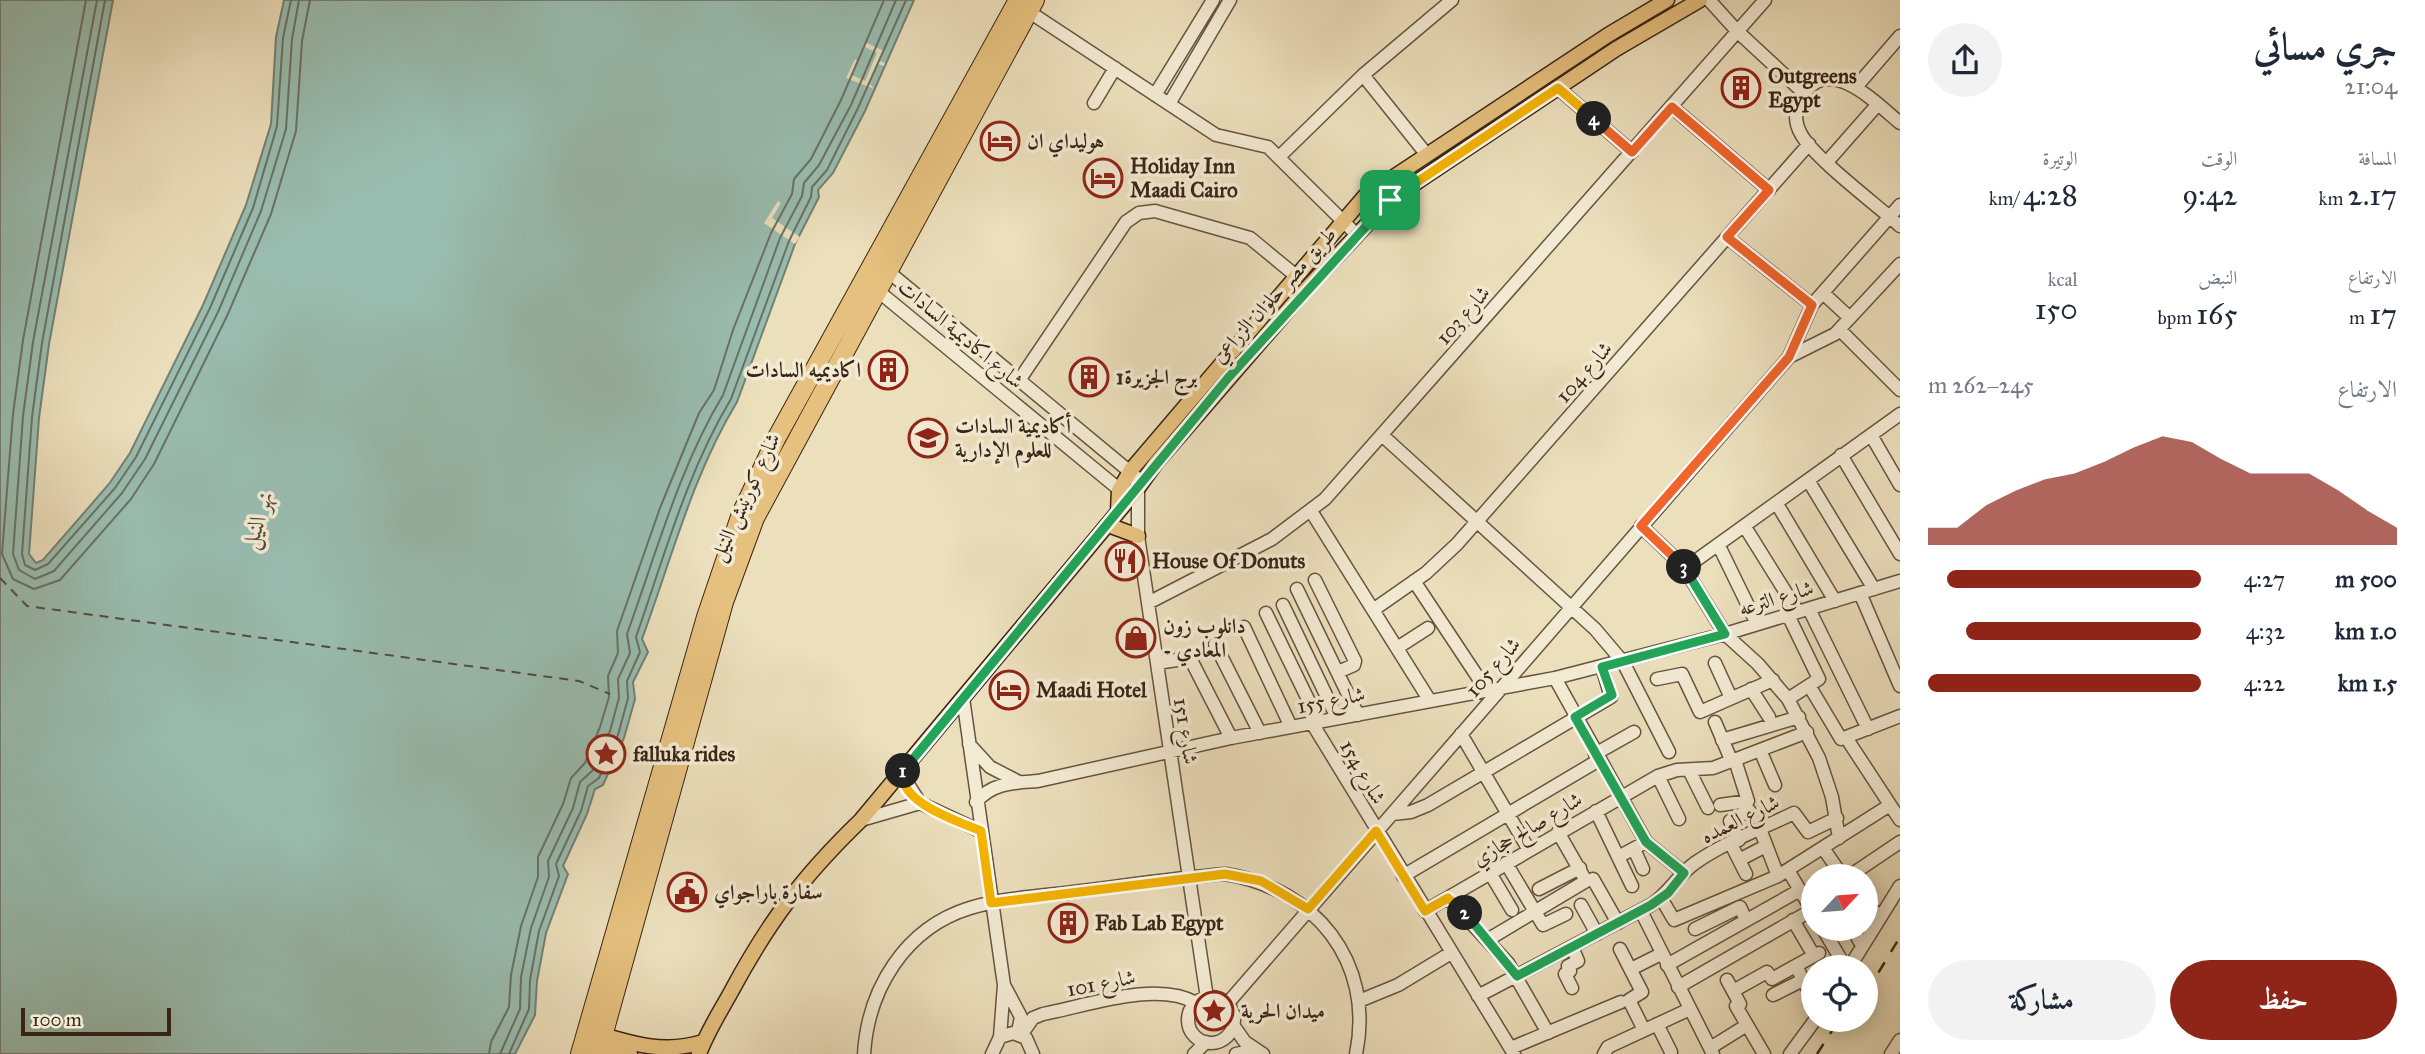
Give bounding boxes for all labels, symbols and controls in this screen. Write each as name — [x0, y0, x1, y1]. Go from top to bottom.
button: share — [1928, 23, 2002, 97]
text: جري مسائي — [2253, 23, 2397, 69]
place label: Outgreens Egypt — [1768, 63, 1857, 113]
building icon: Outgreens Egypt — [1720, 67, 1762, 109]
text: 21:04 — [2345, 72, 2397, 100]
pin: 4 — [1576, 102, 1612, 136]
text: 4 — [1588, 107, 1599, 130]
hotel icon: هوليداي ان — [979, 120, 1021, 162]
place label: هوليداي ان — [1027, 128, 1104, 158]
text: الوتيرة — [2043, 147, 2078, 170]
text: الوقت — [2201, 147, 2237, 170]
text: المسافة — [2358, 147, 2397, 170]
place label: Holiday Inn Maadi Cairo — [1130, 153, 1238, 203]
hotel icon: Holiday Inn Maadi Cairo — [1082, 157, 1124, 199]
pin — [1360, 170, 1420, 230]
text: 4:28 — [2023, 177, 2078, 213]
text: 9:42 — [2182, 177, 2237, 213]
text: 2.17 — [2348, 177, 2397, 213]
icon: arrive — [1371, 181, 1409, 219]
text: /km — [1989, 187, 2023, 210]
text: km — [2319, 187, 2348, 210]
street label: طريق مصر حلوان الزراعي — [1206, 221, 1345, 371]
text: النبض — [2198, 266, 2237, 289]
text: الارتفاع — [2348, 266, 2397, 289]
text: kcal — [2048, 268, 2078, 291]
street label: شارع اكاديمية السادات — [889, 274, 1029, 398]
street label: شارع 103 — [1430, 280, 1499, 353]
text: 150 — [2035, 291, 2078, 327]
text: 165 — [2196, 296, 2237, 332]
text: 17 — [2369, 296, 2397, 332]
text: bpm — [2158, 306, 2196, 329]
text: m — [2349, 306, 2369, 329]
street label: شارع 104 — [1550, 336, 1622, 411]
building icon: اكاديميه السادات — [867, 349, 909, 391]
building icon: برج الجزيرة1 — [1068, 356, 1110, 398]
place label: اكاديميه السادات — [746, 357, 861, 383]
place label: برج الجزيرة1 — [1116, 364, 1198, 396]
text: 245–262 m — [1928, 371, 2034, 399]
text: الارتفاع — [2337, 375, 2397, 403]
place label: أكاديمية السادات للعلوم الإدارية — [955, 412, 1071, 469]
school or university icon: أكاديمية السادات للعلوم الإدارية — [907, 417, 949, 459]
street label: شارع كورنيش النيل — [704, 429, 791, 567]
water label: نهر النيل — [235, 487, 282, 554]
restaurant icon: House Of Donuts — [1104, 540, 1146, 582]
place label: House Of Donuts — [1152, 548, 1306, 574]
pin: 3 — [1666, 550, 1702, 584]
text: 3 — [1680, 555, 1687, 578]
text: 4:27 — [2243, 565, 2285, 593]
text: 500 m — [2335, 565, 2397, 593]
street label: شارع الترعه — [1735, 574, 1818, 626]
place label: دانلوب زون - المعادي — [1163, 613, 1246, 667]
shop icon: دانلوب زون - المعادي — [1115, 617, 1157, 659]
text: 4:32 — [2246, 617, 2285, 645]
text: 1.0 km — [2335, 617, 2397, 645]
street label: شارع 105 — [1460, 632, 1530, 706]
hotel icon: Maadi Hotel — [988, 669, 1030, 711]
text: 4:22 — [2244, 669, 2285, 697]
text: 1.5 km — [2338, 669, 2397, 697]
place label: Maadi Hotel — [1036, 677, 1148, 703]
street label: شارع 155 — [1295, 681, 1368, 724]
street label: شارع 151 — [1163, 696, 1204, 767]
place icon: falluka rides — [585, 733, 627, 775]
street label: شارع 154 — [1330, 735, 1392, 811]
place label: falluka rides — [632, 741, 735, 767]
pin: 1 — [886, 754, 920, 788]
text: 1 — [899, 759, 906, 782]
street label: شارع صالح حجازي — [1467, 786, 1589, 876]
street label: شارع العمده — [1696, 789, 1786, 854]
north arrow — [1801, 864, 1878, 942]
map controls — [1801, 864, 1878, 1032]
public building icon: سفارة باراجواي — [666, 871, 708, 913]
place label: سفارة باراجواي — [714, 879, 823, 909]
pin: 2 — [1448, 895, 1482, 930]
text: 2 — [1460, 901, 1469, 924]
building icon: Fab Lab Egypt — [1047, 902, 1089, 944]
place label: Fab Lab Egypt — [1095, 910, 1224, 936]
button: locate — [1801, 955, 1878, 1032]
button: مشاركة — [1928, 960, 2156, 1040]
button: حفظ — [2170, 960, 2397, 1040]
street label: شارع 101 — [1064, 964, 1139, 1007]
place icon: ميدان الحرية — [1193, 990, 1235, 1032]
place label: ميدان الحرية — [1241, 998, 1325, 1025]
scale bar — [21, 1005, 172, 1037]
text: 100 m — [32, 1008, 82, 1031]

